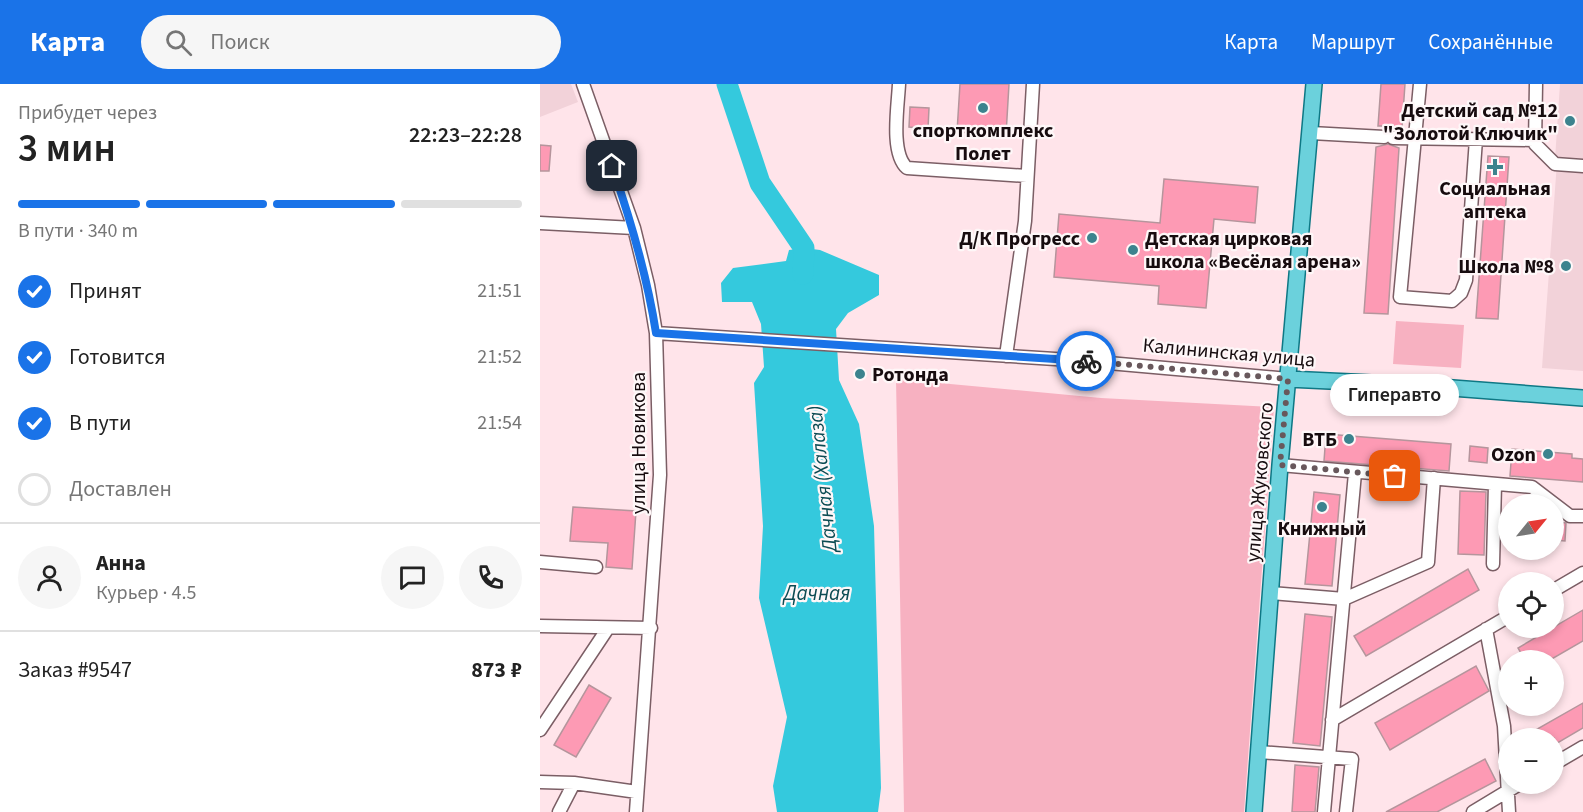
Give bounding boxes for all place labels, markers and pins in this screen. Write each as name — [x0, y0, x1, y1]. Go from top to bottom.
place label: Детский сад №12 "Золотой Ключик" — [1383, 97, 1558, 148]
marker: спорткомплекс Полет — [976, 101, 990, 115]
marker: Детский сад №12 "Золотой Ключик" — [1563, 114, 1577, 128]
place label: спорткомплекс Полет — [913, 117, 1053, 168]
pin — [586, 140, 637, 191]
marker: Социальная аптека — [1488, 160, 1502, 174]
place label: Социальная аптека — [1439, 175, 1551, 226]
place label: Д/К Прогресс — [959, 225, 1080, 253]
place label: Детская цирковая школа «Весёлая арена» — [1145, 225, 1361, 276]
marker: Д/К Прогресс — [1085, 231, 1099, 245]
marker: Детская цирковая школа «Весёлая арена» — [1126, 243, 1140, 257]
place label: Школа №8 — [1458, 253, 1554, 281]
marker: Школа №8 — [1559, 259, 1573, 273]
place label: Ротонда — [872, 361, 949, 389]
marker: Ротонда — [853, 367, 867, 381]
callout: Гиперавто — [1330, 374, 1460, 416]
place label: ВТБ — [1302, 426, 1337, 454]
marker: ВТБ — [1342, 432, 1356, 446]
place label: Ozon — [1491, 441, 1536, 469]
marker: Ozon — [1541, 447, 1555, 461]
pin — [1369, 450, 1420, 501]
marker: Книжный — [1315, 500, 1329, 514]
place label: Книжный — [1278, 515, 1366, 543]

